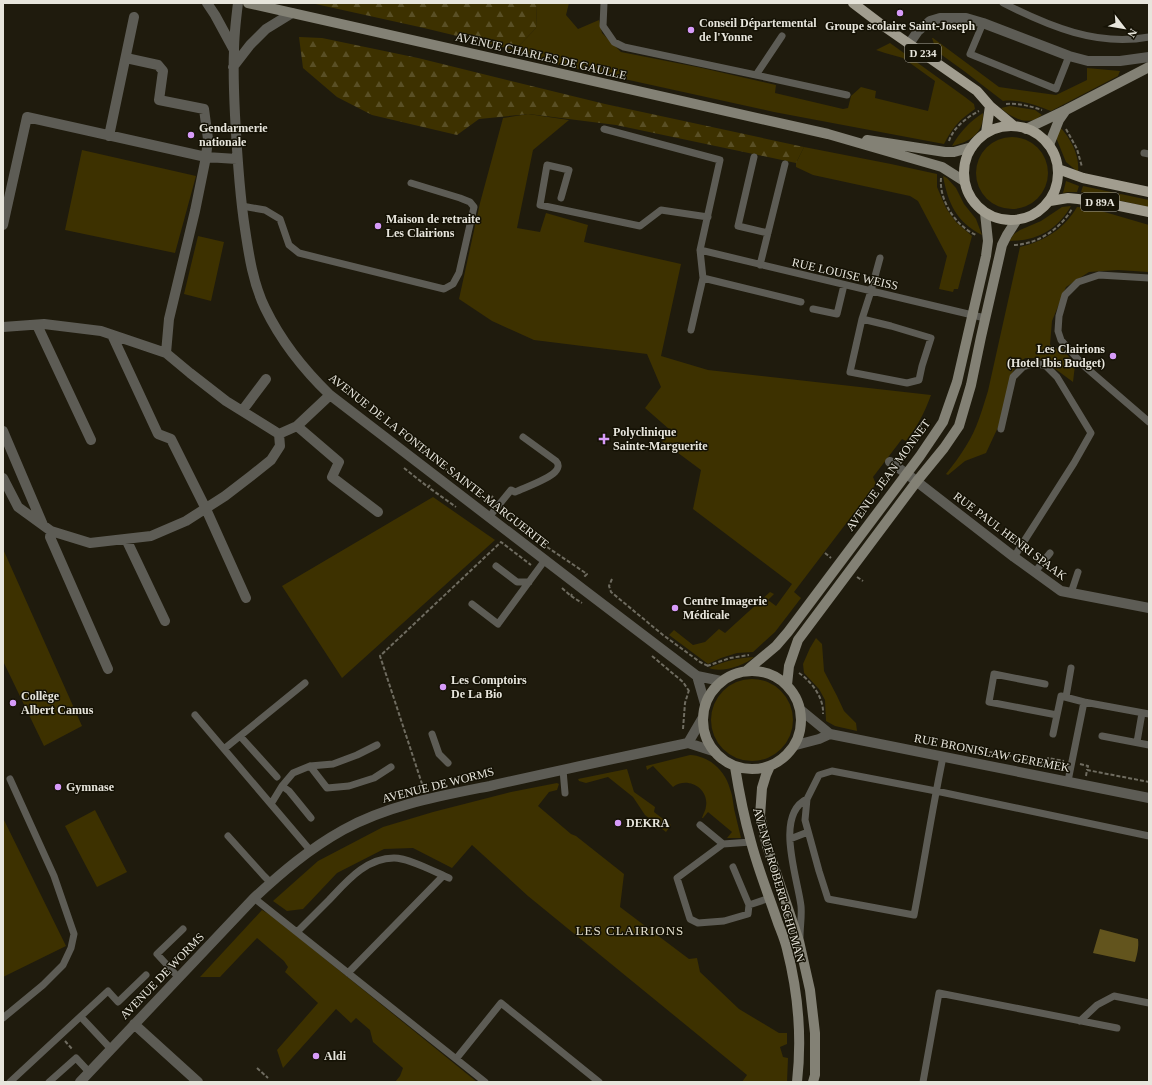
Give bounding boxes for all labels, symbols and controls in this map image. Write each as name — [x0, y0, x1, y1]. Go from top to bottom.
marker: Groupe scolaire Saint-Joseph — [895, 8, 905, 18]
north arrow — [1104, 8, 1144, 48]
place label: Conseil Départemental de l'Yonne — [699, 16, 817, 44]
place label: Groupe scolaire Saint-Joseph — [825, 19, 975, 33]
marker: Conseil Départemental de l'Yonne — [686, 25, 696, 35]
text: N — [1125, 27, 1140, 40]
street label: AVENUE CHARLES DE GAULLE — [454, 29, 628, 83]
road number: D 234 — [905, 44, 941, 62]
place label: Gendarmerie nationale — [199, 121, 268, 149]
marker: Gendarmerie nationale — [186, 130, 196, 140]
road number: D 89A — [1081, 193, 1119, 211]
place label: Maison de retraite Les Clairions — [386, 212, 481, 240]
marker: Maison de retraite Les Clairions — [373, 221, 383, 231]
street label: RUE LOUISE WEISS — [791, 255, 899, 293]
place label: Les Clairions (Hotel Ibis Budget) — [1007, 342, 1105, 370]
marker: Les Clairions (Hotel Ibis Budget) — [1108, 351, 1118, 361]
street label: AVENUE DE LA FONTAINE SAINTE-MARGUERITE — [326, 371, 552, 551]
street label: AVENUE JEAN MONNET — [843, 416, 934, 533]
place label: Polyclinique Sainte-Marguerite — [613, 425, 708, 453]
marker: Polyclinique Sainte-Marguerite — [598, 433, 610, 445]
street label: RUE PAUL HENRI SPAAK — [951, 489, 1069, 583]
place label: Centre Imagerie Médicale — [683, 594, 768, 622]
marker: Centre Imagerie Médicale — [670, 603, 680, 613]
place label: Les Comptoirs De La Bio — [451, 673, 527, 701]
marker: Les Comptoirs De La Bio — [438, 682, 448, 692]
place label: Collège Albert Camus — [21, 689, 94, 717]
marker: Collège Albert Camus — [8, 698, 18, 708]
street label: RUE BRONISLAW GEREMEK — [913, 731, 1071, 775]
street label: AVENUE DE WORMS — [381, 764, 495, 806]
place label: Gymnase — [66, 780, 115, 794]
marker: Gymnase — [53, 782, 63, 792]
street label: AVENUE ROBERT SCHUMAN — [750, 806, 808, 964]
place label: DEKRA — [626, 816, 670, 830]
marker: DEKRA — [613, 818, 623, 828]
district label: LES CLAIRIONS — [576, 923, 684, 938]
street label: AVENUE DE WORMS — [117, 930, 207, 1022]
place label: Aldi — [324, 1049, 347, 1063]
marker: Aldi — [311, 1051, 321, 1061]

